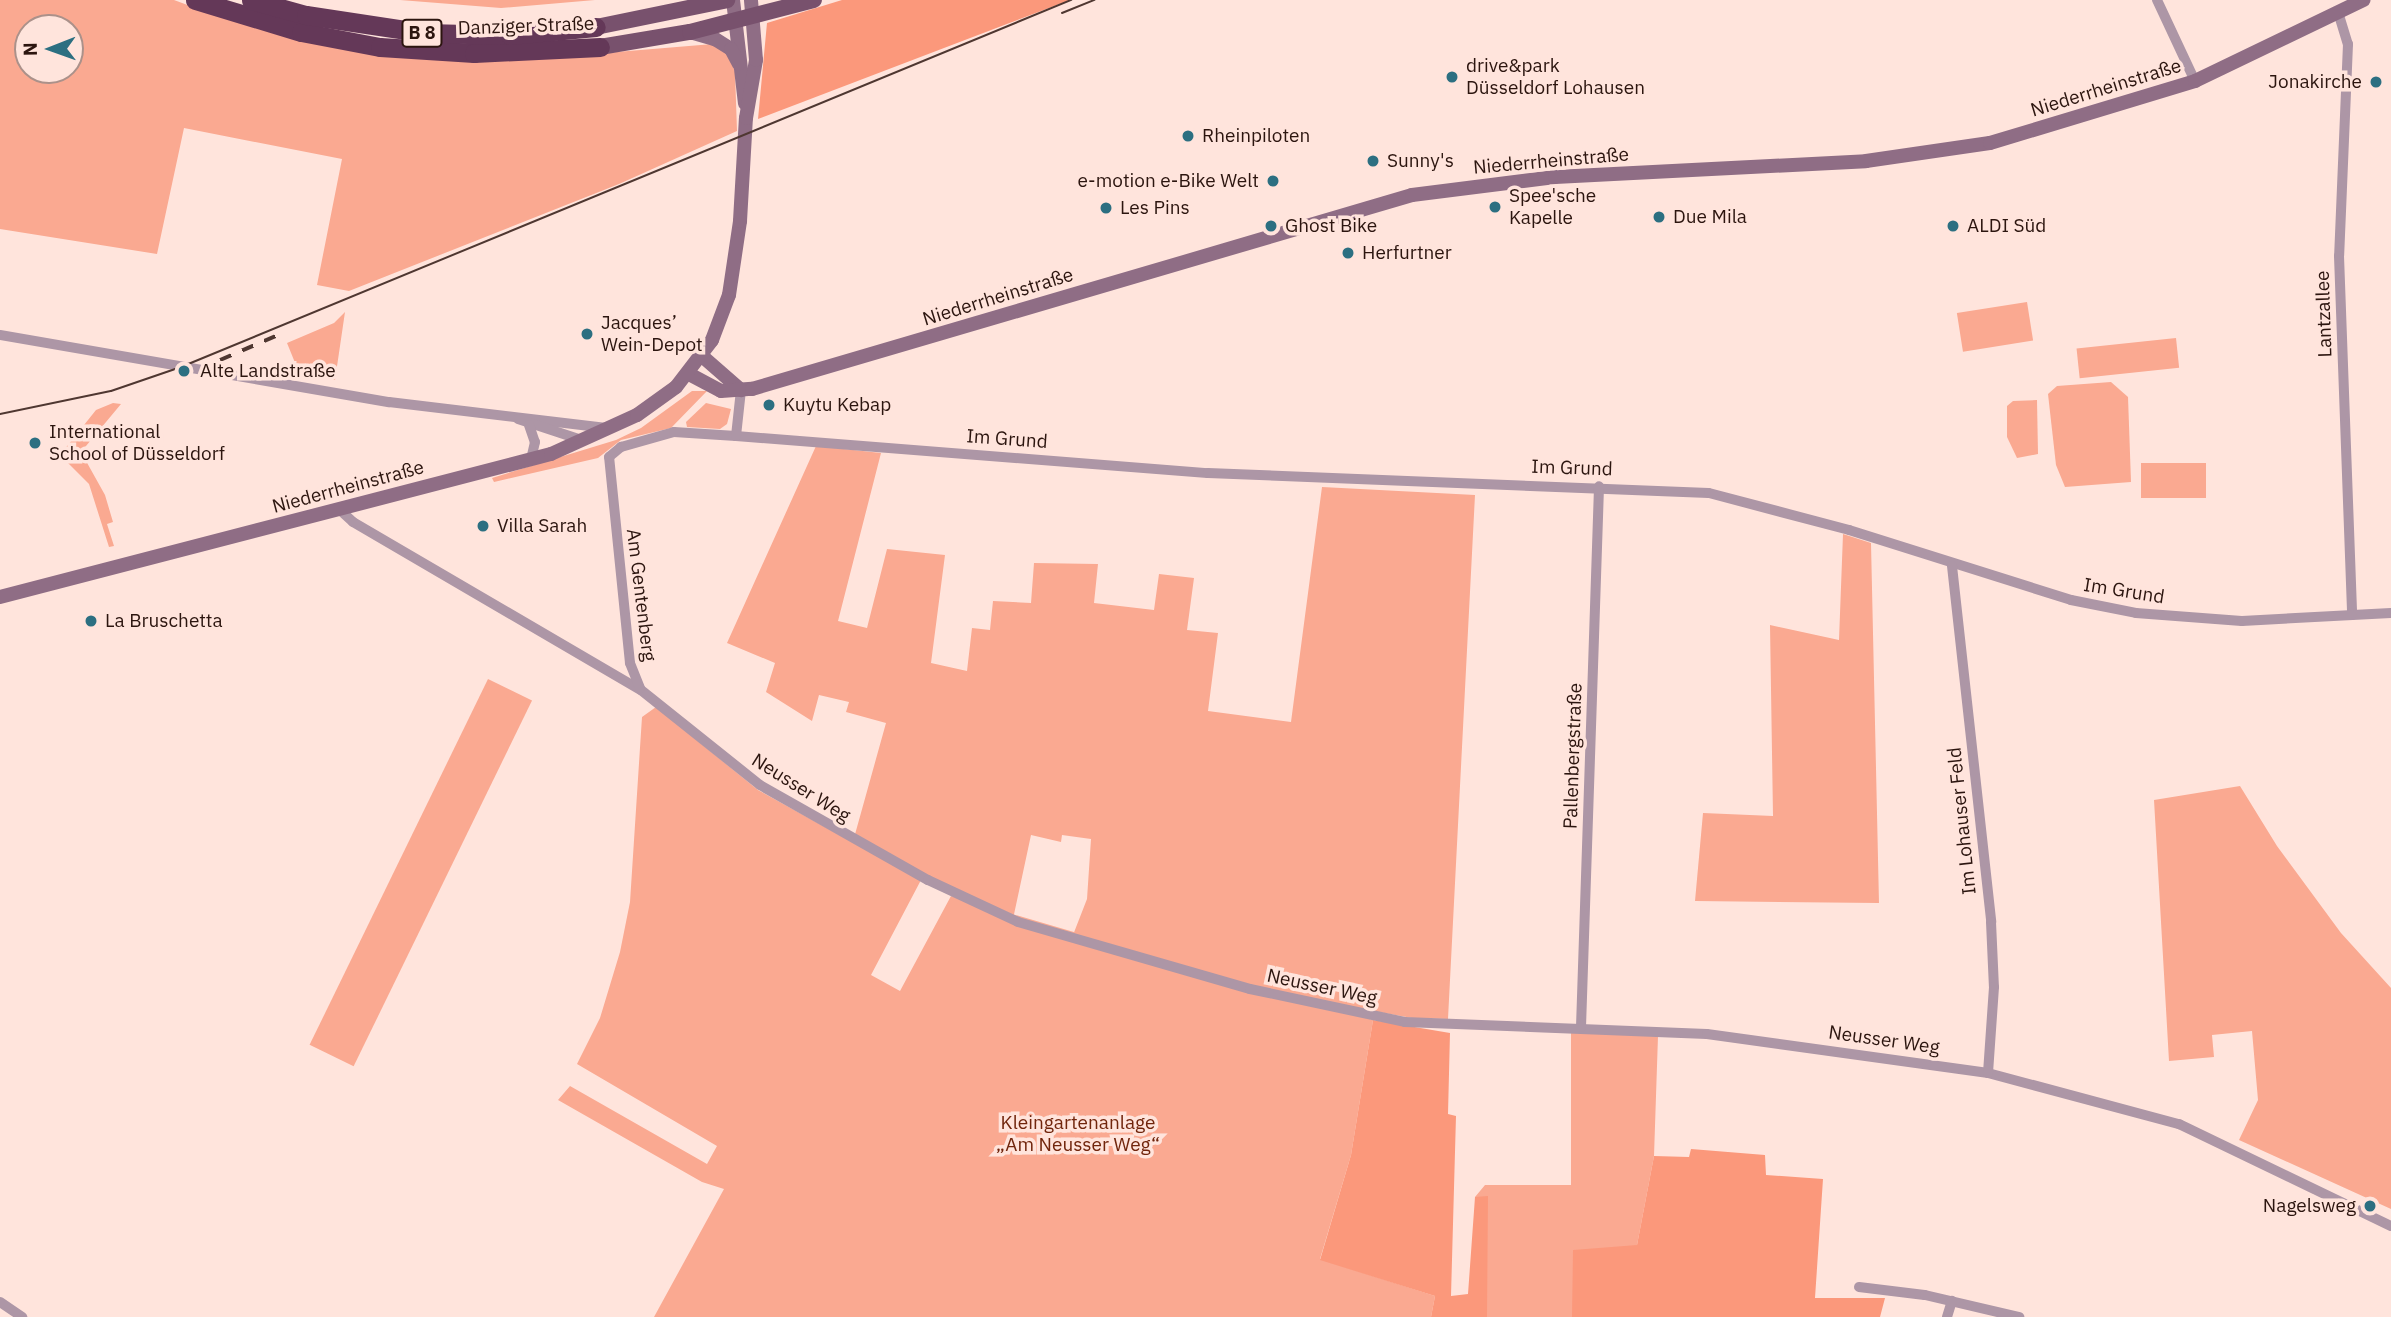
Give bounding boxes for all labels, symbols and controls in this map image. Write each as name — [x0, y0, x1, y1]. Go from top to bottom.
street label: Danziger Straße — [457, 12, 595, 40]
north arrow — [14, 14, 84, 84]
road number: B 8 — [401, 18, 443, 48]
text: N — [18, 42, 42, 56]
street label: Niederrheinstraße — [2028, 54, 2184, 122]
place label: drive&park Düsseldorf Lohausen — [1466, 55, 1645, 99]
marker: drive&park Düsseldorf Lohausen — [1444, 69, 1460, 85]
place label: Jonakirche — [2268, 71, 2362, 93]
marker: Jonakirche — [2368, 74, 2384, 90]
place label: Rheinpiloten — [1202, 125, 1310, 147]
marker: Rheinpiloten — [1180, 128, 1196, 144]
street label: Niederrheinstraße — [1472, 143, 1630, 179]
place label: Sunny's — [1387, 150, 1454, 172]
marker: Sunny's — [1365, 153, 1381, 169]
place label: e-motion e-Bike Welt — [1077, 170, 1259, 192]
marker: e-motion e-Bike Welt — [1265, 173, 1281, 189]
place label: Spee'sche Kapelle — [1509, 185, 1596, 229]
place label: Les Pins — [1120, 197, 1190, 219]
marker: Spee'sche Kapelle — [1487, 199, 1503, 215]
marker: Les Pins — [1098, 200, 1114, 216]
place label: Due Mila — [1673, 206, 1747, 228]
marker: Due Mila — [1651, 209, 1667, 225]
place label: Ghost Bike — [1285, 215, 1377, 237]
place label: ALDI Süd — [1967, 215, 2046, 237]
marker: Ghost Bike — [1263, 218, 1279, 234]
marker: ALDI Süd — [1945, 218, 1961, 234]
place label: Herfurtner — [1362, 242, 1452, 264]
marker: Herfurtner — [1340, 245, 1356, 261]
street label: Niederrheinstraße — [920, 263, 1076, 331]
street label: Lantzallee — [2311, 270, 2337, 358]
place label: Jacques’ Wein-Depot — [601, 312, 703, 356]
marker: Jacques’ Wein-Depot — [579, 326, 595, 342]
place label: Alte Landstraße — [200, 360, 336, 382]
marker: Alte Landstraße — [174, 361, 194, 381]
place label: Kuytu Kebap — [783, 394, 891, 416]
marker: Kuytu Kebap — [761, 397, 777, 413]
place label: International School of Düsseldorf — [49, 421, 225, 465]
street label: Im Grund — [966, 425, 1048, 453]
marker: International School of Düsseldorf — [27, 435, 43, 451]
street label: Im Grund — [1531, 455, 1613, 481]
street label: Niederrheinstraße — [270, 456, 426, 518]
place label: Villa Sarah — [497, 515, 587, 537]
marker: Villa Sarah — [475, 518, 491, 534]
street label: Am Gentenberg — [622, 527, 660, 663]
street label: Im Grund — [2082, 573, 2166, 609]
place label: La Bruschetta — [105, 610, 223, 632]
marker: La Bruschetta — [83, 613, 99, 629]
street label: Pallenbergstraße — [1559, 682, 1587, 830]
street label: Im Lohauser Feld — [1943, 746, 1981, 896]
street label: Neusser Weg — [747, 749, 855, 827]
street label: Neusser Weg — [1265, 964, 1379, 1010]
street label: Neusser Weg — [1827, 1021, 1941, 1059]
park label: Kleingartenanlage „Am Neusser Weg“ — [996, 1112, 1160, 1156]
place label: Nagelsweg — [2263, 1195, 2356, 1217]
marker: Nagelsweg — [2362, 1198, 2378, 1214]

